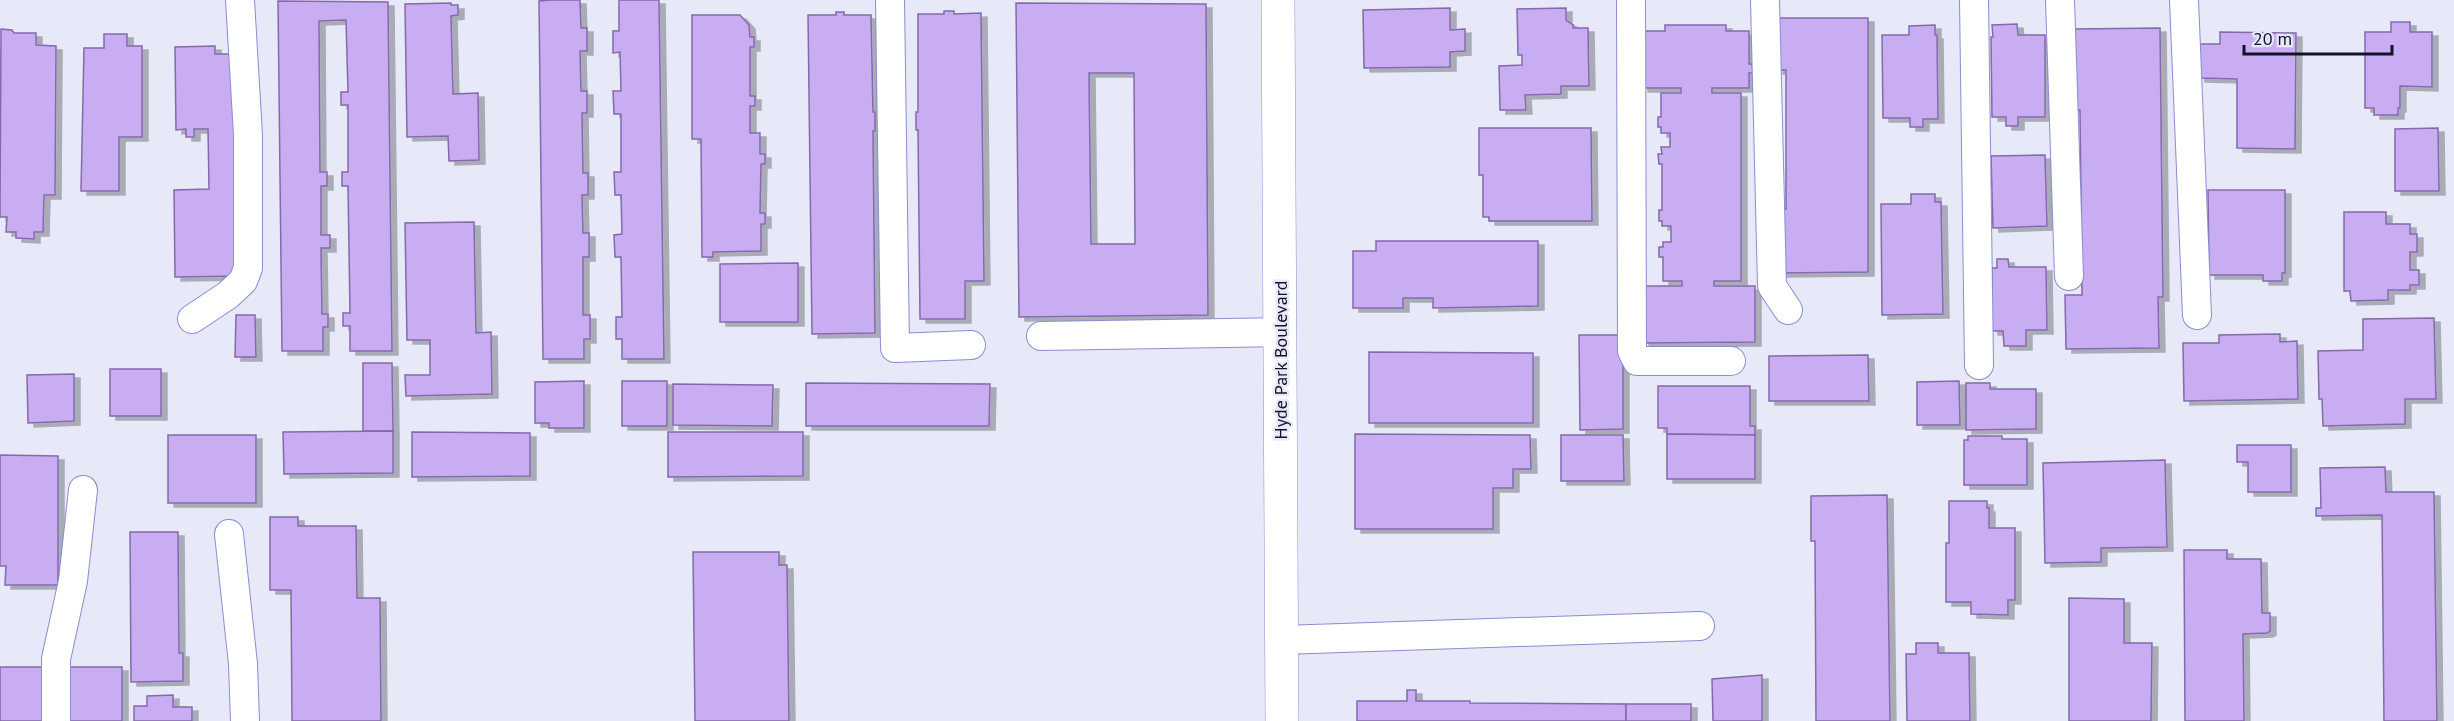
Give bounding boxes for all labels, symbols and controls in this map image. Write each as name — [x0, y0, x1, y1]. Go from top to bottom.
scale bar — [2244, 18, 2392, 56]
text: 20 m — [2253, 27, 2292, 50]
street label: Hyde Park Boulevard — [1269, 281, 1292, 439]

